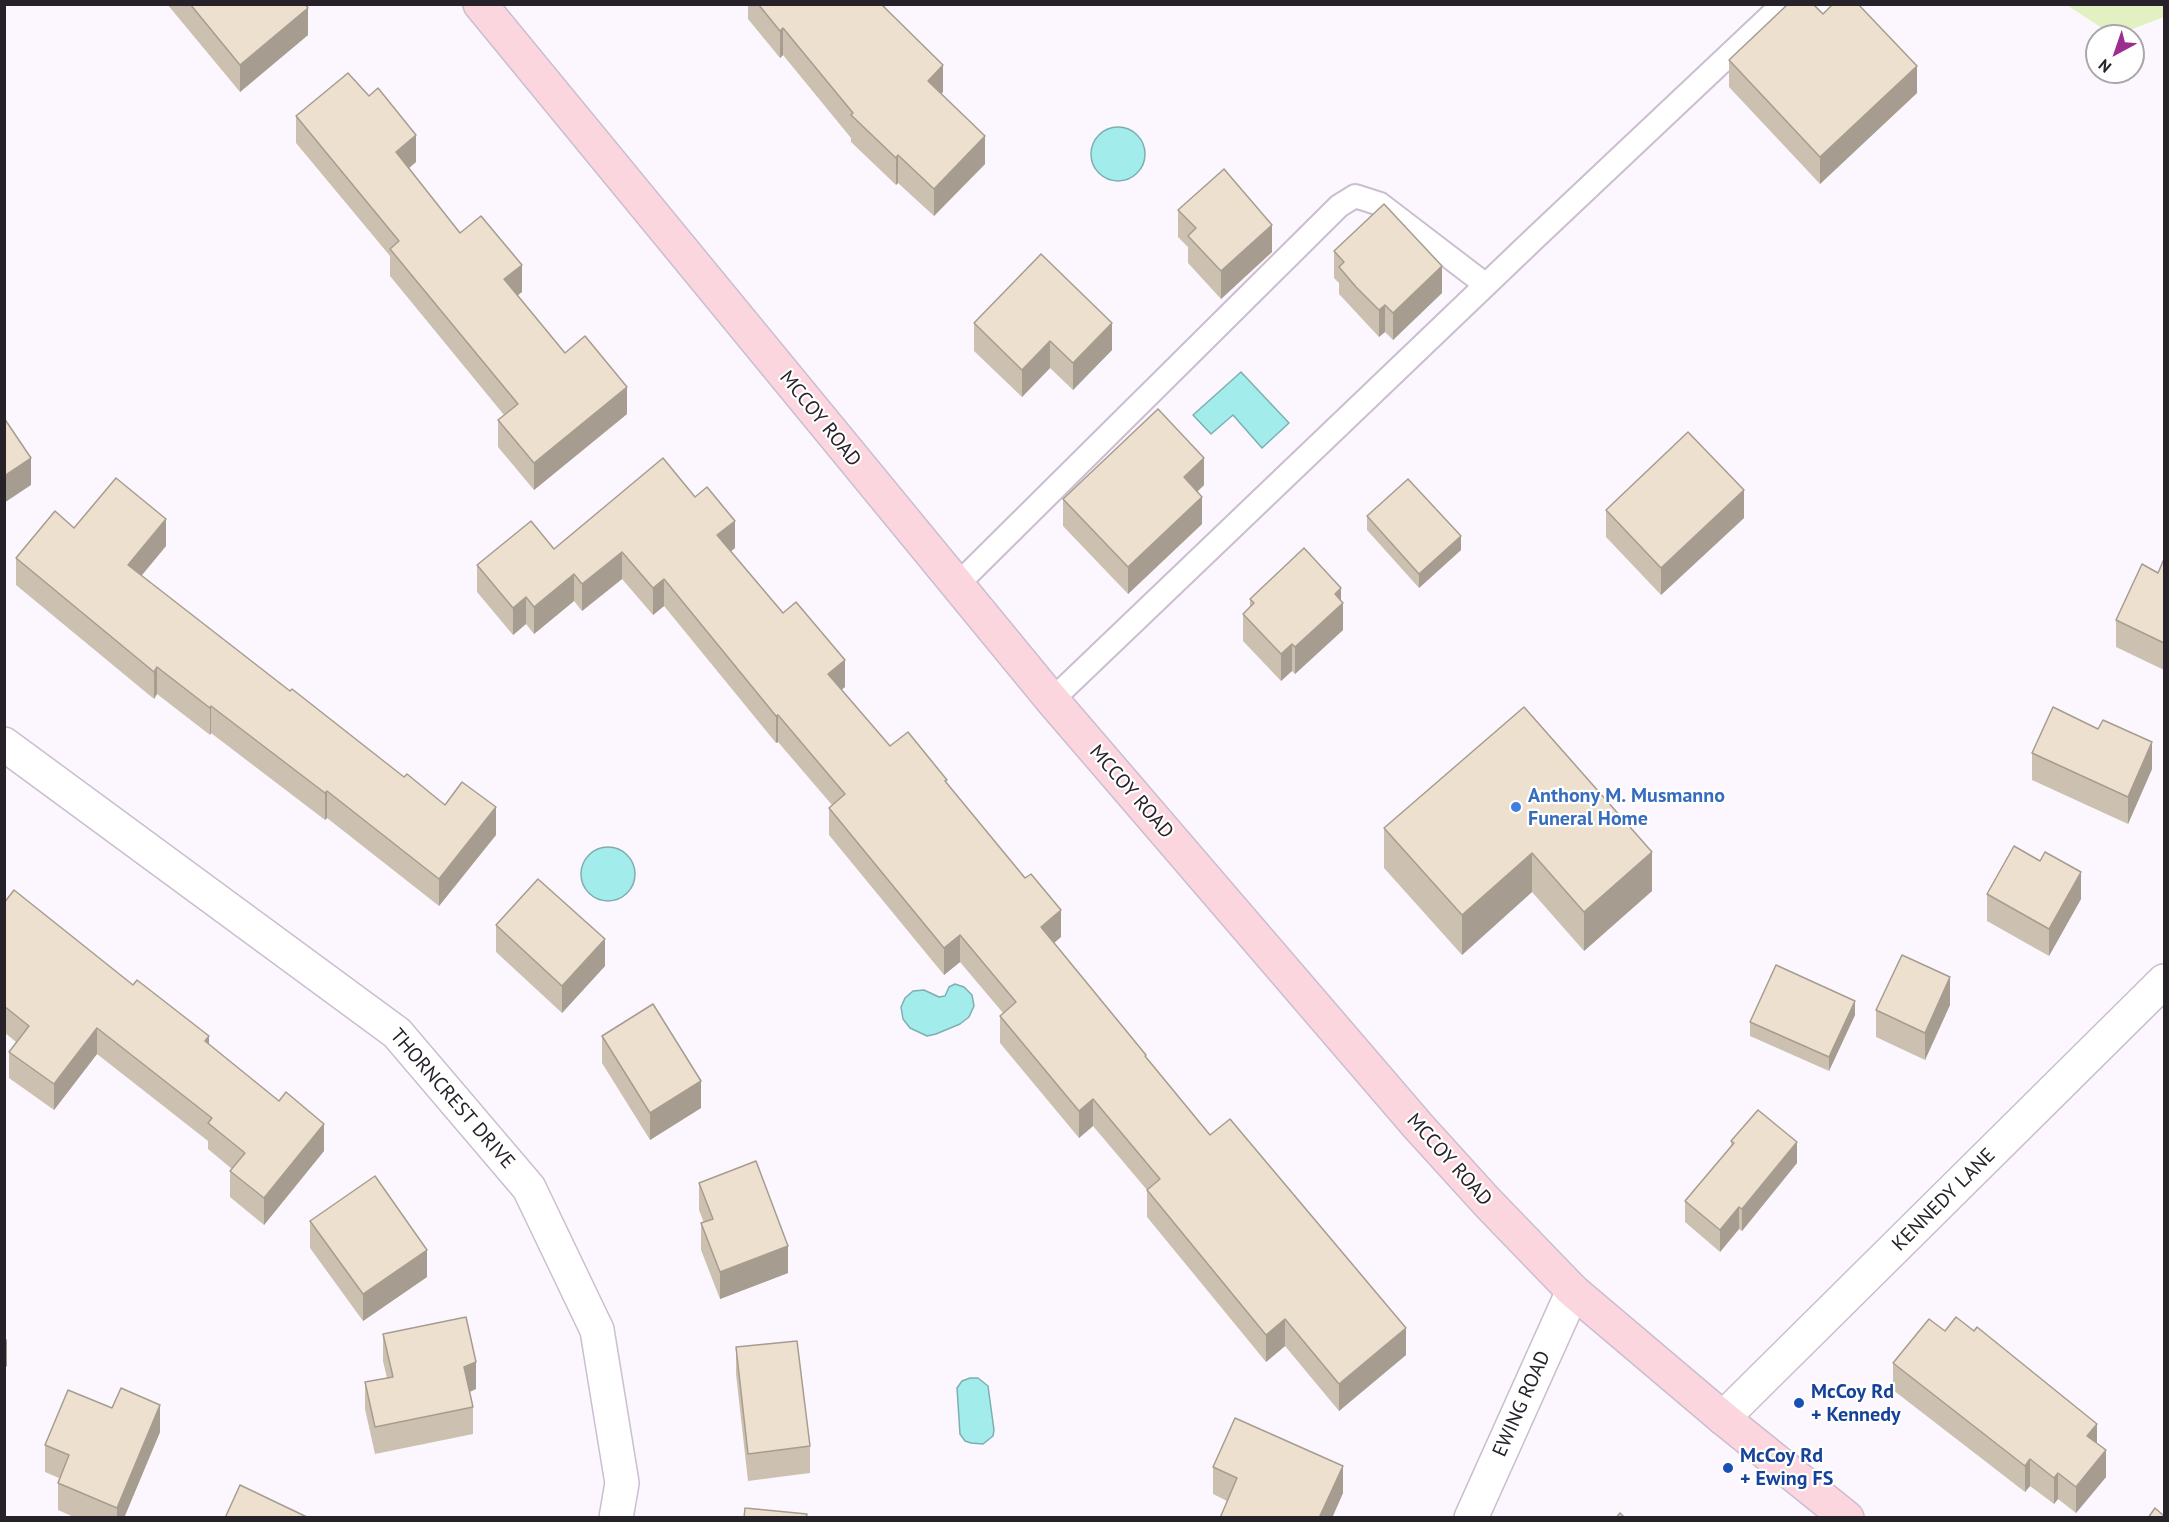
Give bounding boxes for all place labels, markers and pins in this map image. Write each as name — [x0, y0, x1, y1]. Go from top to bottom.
place label: Anthony M. Musmanno Funeral Home — [1528, 784, 1725, 831]
marker: Anthony M. Musmanno Funeral Home — [1509, 800, 1523, 814]
place label: McCoy Rd + Kennedy — [1811, 1380, 1900, 1427]
marker: McCoy Rd + Kennedy — [1792, 1396, 1806, 1410]
place label: McCoy Rd + Ewing FS — [1740, 1444, 1833, 1491]
marker: McCoy Rd + Ewing FS — [1721, 1461, 1735, 1475]

